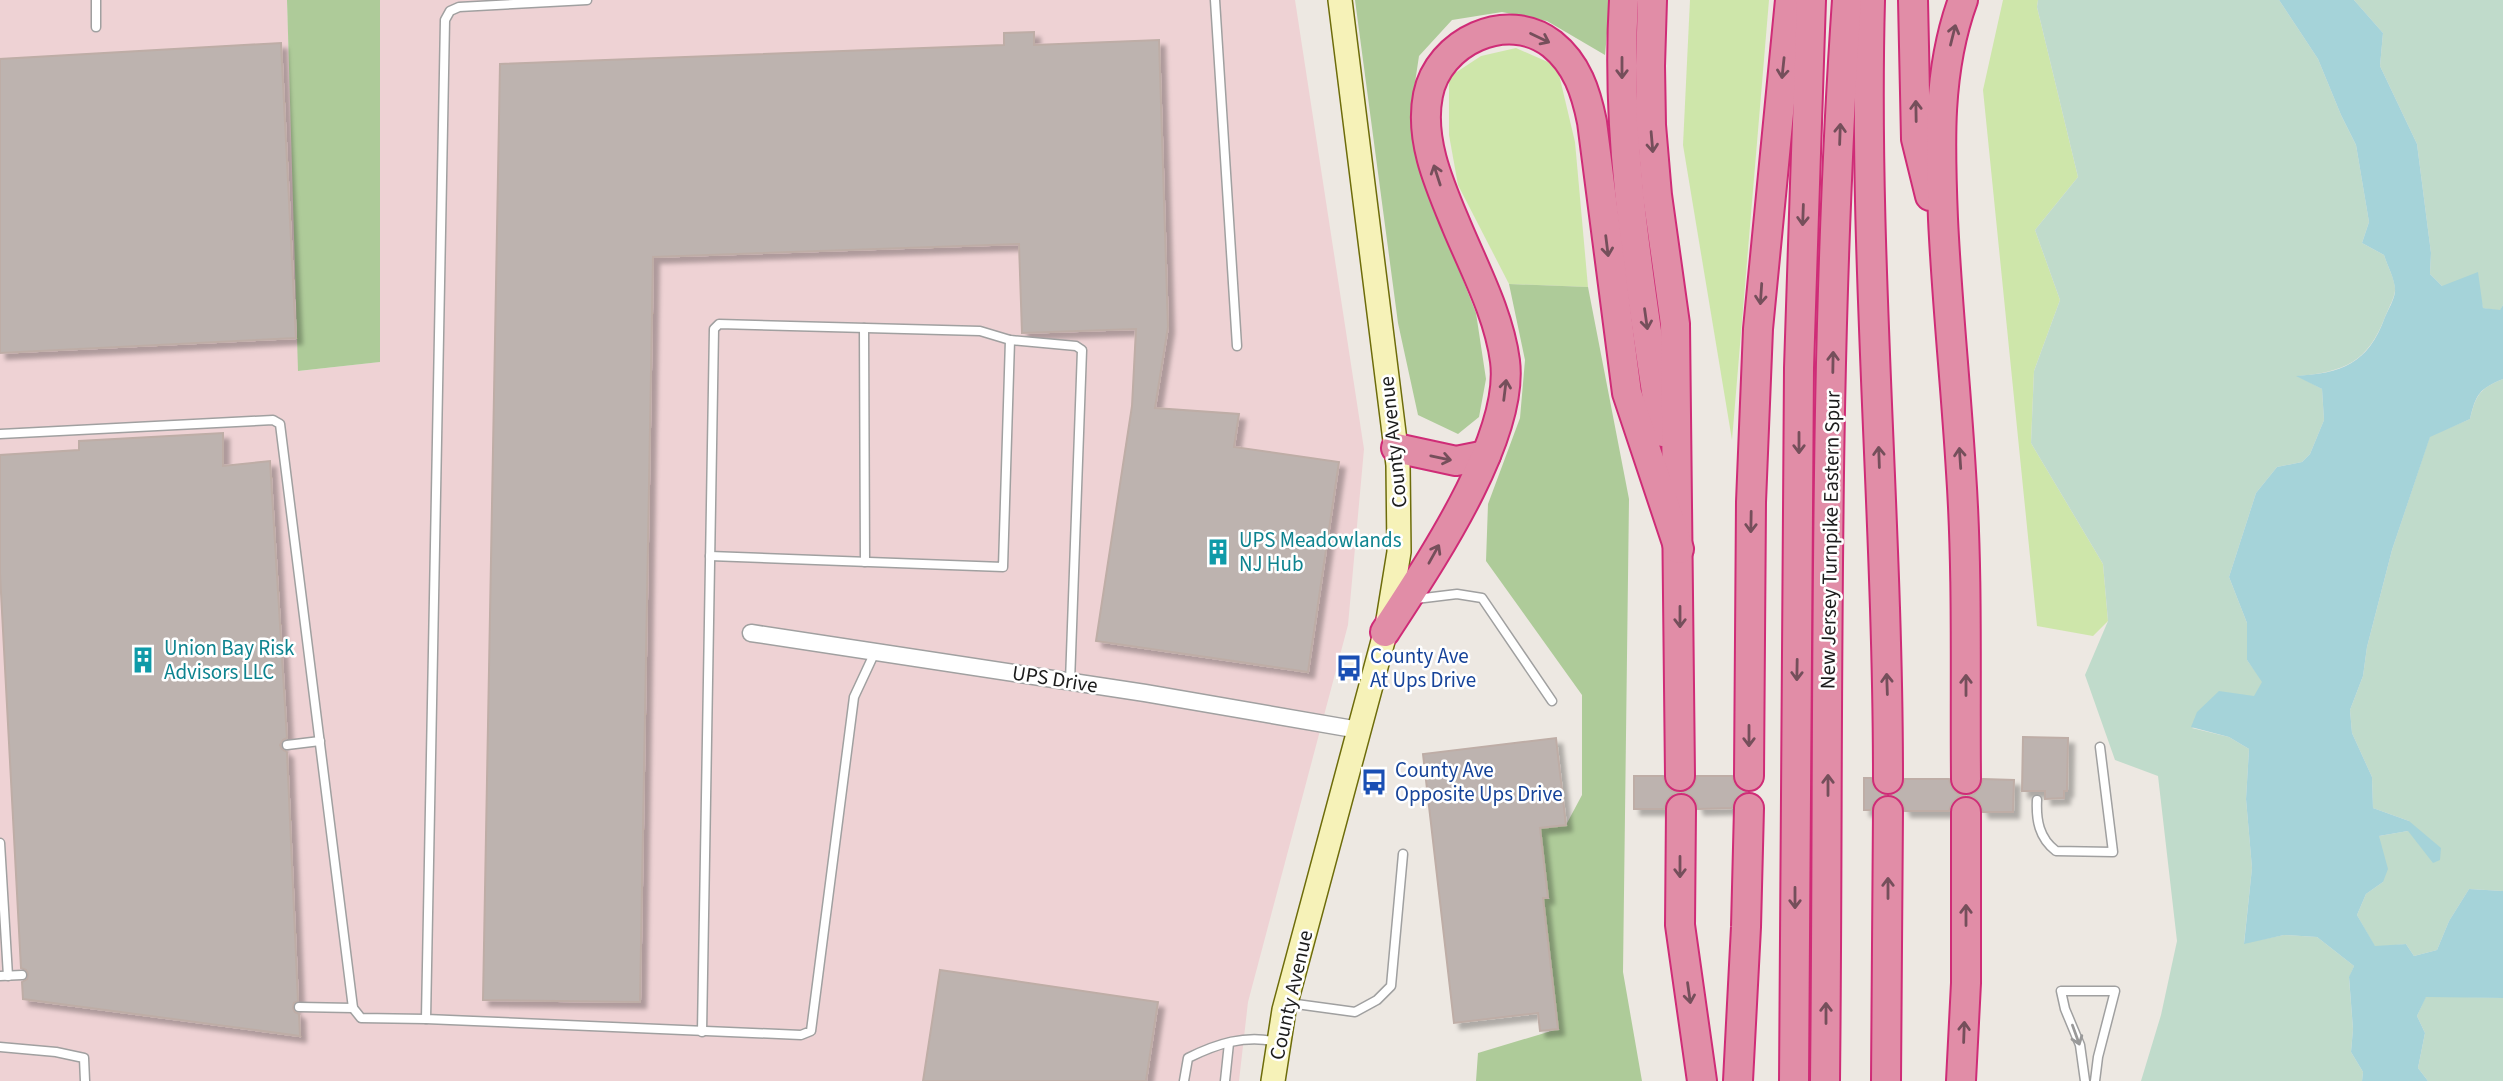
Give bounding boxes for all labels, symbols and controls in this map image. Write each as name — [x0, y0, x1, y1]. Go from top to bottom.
one-way arrow — [1947, 25, 1960, 47]
one-way arrow — [1529, 32, 1550, 46]
one-way arrow — [1615, 56, 1629, 79]
one-way arrow — [1776, 56, 1789, 79]
one-way arrow — [1909, 100, 1922, 123]
one-way arrow — [1833, 123, 1846, 146]
one-way arrow — [1646, 130, 1659, 152]
one-way arrow — [1430, 164, 1443, 186]
one-way arrow — [1796, 203, 1809, 226]
one-way arrow — [1601, 234, 1614, 256]
one-way arrow — [1754, 283, 1767, 305]
one-way arrow — [1639, 307, 1652, 330]
one-way arrow — [1826, 351, 1839, 374]
street label: County Avenue — [1371, 375, 1415, 509]
one-way arrow — [1498, 379, 1511, 402]
street label: New Jersey Turnpike Eastern Spur — [1812, 390, 1848, 689]
one-way arrow — [1792, 431, 1806, 454]
one-way arrow — [1873, 445, 1886, 468]
one-way arrow — [1954, 446, 1967, 469]
one-way arrow — [1429, 452, 1452, 466]
one-way arrow — [1744, 510, 1758, 533]
place label: UPS Meadowlands NJ Hub — [1239, 525, 1402, 579]
building icon: UPS Meadowlands NJ Hub — [1203, 537, 1233, 567]
one-way arrow — [1427, 544, 1441, 564]
one-way arrow — [1673, 605, 1686, 628]
place label: Union Bay Risk Advisors LLC — [164, 633, 295, 687]
place label: County Ave At Ups Drive — [1370, 641, 1476, 695]
building icon: Union Bay Risk Advisors LLC — [128, 645, 158, 675]
bus stop icon: County Ave At Ups Drive — [1334, 653, 1364, 683]
street label: UPS Drive — [1010, 657, 1100, 701]
one-way arrow — [1790, 658, 1803, 681]
one-way arrow — [1880, 673, 1893, 696]
one-way arrow — [1959, 674, 1973, 697]
one-way arrow — [1742, 724, 1756, 747]
place label: County Ave Opposite Ups Drive — [1395, 755, 1563, 809]
bus stop icon: County Ave Opposite Ups Drive — [1359, 767, 1389, 797]
one-way arrow — [1821, 774, 1835, 797]
one-way arrow — [1673, 855, 1687, 878]
one-way arrow — [1881, 877, 1894, 900]
one-way arrow — [1788, 886, 1802, 909]
one-way arrow — [1959, 904, 1973, 927]
street label: County Avenue — [1262, 927, 1320, 1063]
one-way arrow — [1683, 981, 1696, 1004]
one-way arrow — [1819, 1002, 1833, 1025]
one-way arrow — [1957, 1021, 1971, 1044]
one-way arrow — [2071, 1024, 2083, 1046]

